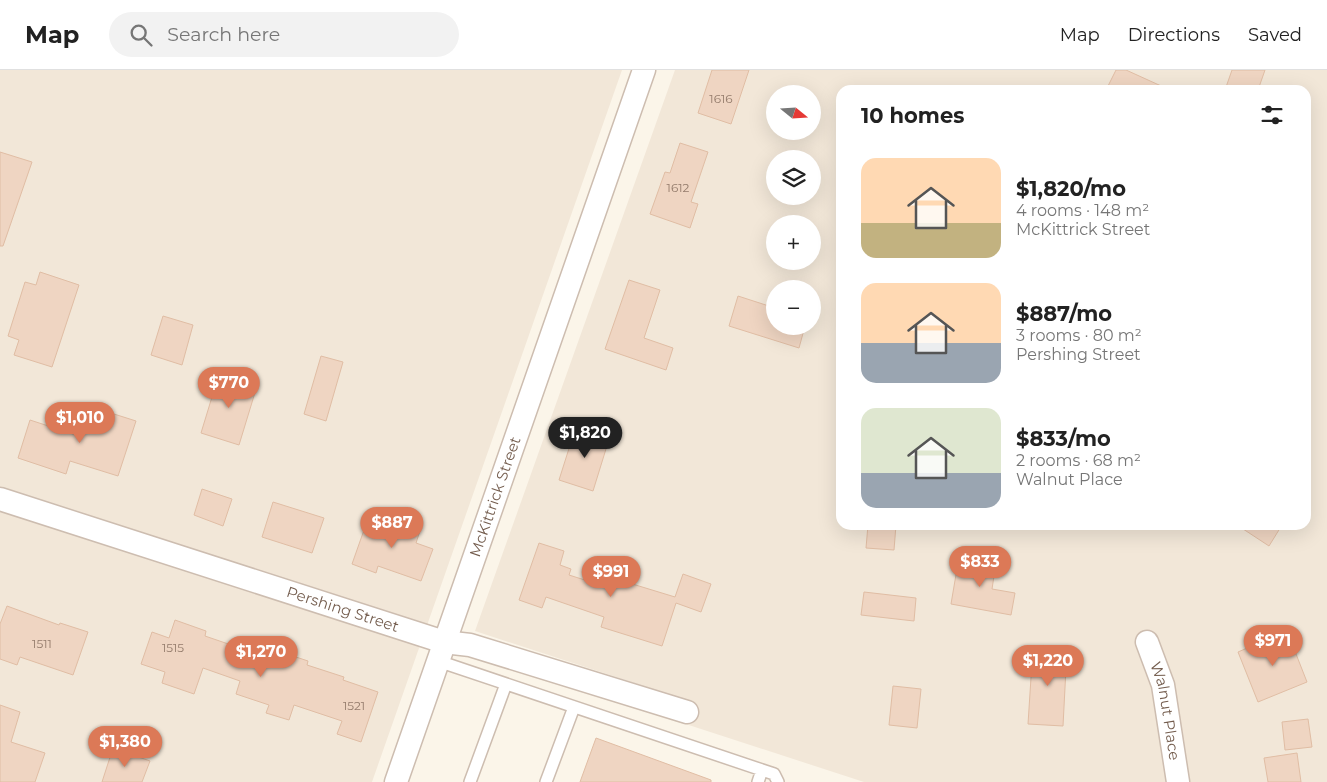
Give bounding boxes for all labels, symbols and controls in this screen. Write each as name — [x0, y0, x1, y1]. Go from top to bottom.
search box — [109, 12, 459, 57]
text: Map — [25, 20, 79, 49]
icon: search — [127, 21, 155, 49]
text: Search here — [167, 23, 280, 46]
text: Map — [1060, 24, 1100, 46]
text: Directions — [1128, 24, 1220, 46]
text: Saved — [1248, 24, 1302, 46]
north arrow — [766, 85, 821, 140]
map controls — [766, 85, 821, 335]
house number: 1616 — [709, 91, 733, 106]
icon: filters — [1258, 101, 1286, 129]
text: 10 homes — [861, 103, 964, 128]
button: layers — [766, 150, 821, 205]
text: $1,820/mo — [1016, 176, 1126, 201]
icon: home — [901, 178, 961, 238]
house number: 1612 — [667, 180, 690, 195]
text: 4 rooms · 148 m² — [1016, 201, 1149, 220]
button: + — [766, 215, 821, 270]
text: McKittrick Street — [1016, 220, 1150, 239]
button: − — [766, 280, 821, 335]
text: $887/mo — [1016, 301, 1112, 326]
icon: home — [901, 303, 961, 363]
text: 3 rooms · 80 m² — [1016, 326, 1142, 345]
text: Pershing Street — [1016, 345, 1141, 364]
pin: $770 — [199, 366, 259, 409]
text: $770 — [209, 373, 249, 392]
pin: $1,010 — [39, 402, 121, 444]
text: $1,010 — [56, 408, 104, 427]
pin: $1,820 — [544, 416, 626, 459]
text: $1,820 — [559, 423, 611, 442]
text: $833/mo — [1016, 426, 1111, 451]
icon: home — [901, 428, 961, 488]
street label: McKittrick Street — [465, 434, 525, 559]
text: 2 rooms · 68 m² — [1016, 451, 1141, 470]
text: Walnut Place — [1016, 470, 1123, 489]
pin: $887 — [362, 506, 422, 549]
text: $887 — [371, 513, 413, 532]
pin: $833 — [950, 546, 1010, 588]
text: $833 — [960, 552, 1000, 571]
pin: $991 — [581, 556, 641, 598]
text: $991 — [593, 562, 629, 581]
street label: Pershing Street — [284, 582, 401, 636]
pin: $971 — [1243, 624, 1303, 667]
text: $971 — [1255, 631, 1291, 650]
house number: 1511 — [32, 636, 52, 651]
pin: $1,270 — [220, 636, 302, 678]
house number: 1515 — [162, 640, 184, 655]
text: $1,270 — [236, 642, 286, 661]
pin: $1,220 — [1007, 644, 1089, 687]
text: $1,220 — [1023, 651, 1073, 670]
street label: Walnut Place — [1146, 659, 1185, 762]
house number: 1521 — [343, 698, 365, 713]
pin: $1,380 — [84, 726, 166, 768]
text: $1,380 — [99, 732, 151, 751]

